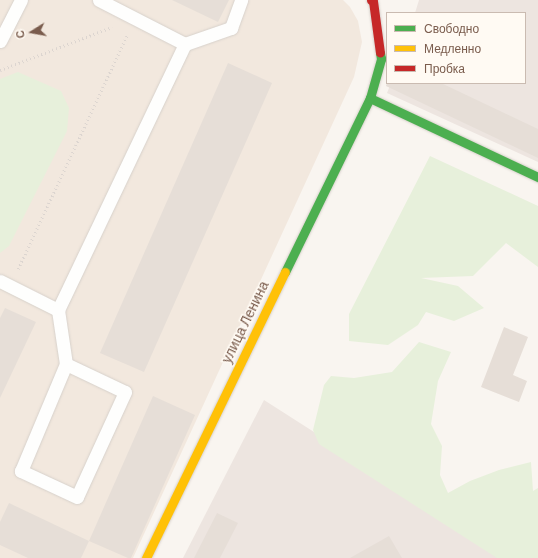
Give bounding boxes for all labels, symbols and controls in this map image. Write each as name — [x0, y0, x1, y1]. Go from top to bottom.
north arrow — [12, 12, 52, 52]
legend — [386, 12, 526, 84]
text: Свободно — [424, 21, 479, 35]
text: С — [13, 29, 27, 40]
text: Медленно — [424, 41, 481, 55]
text: Пробка — [424, 61, 465, 75]
street label: улица Ленина — [218, 278, 272, 366]

